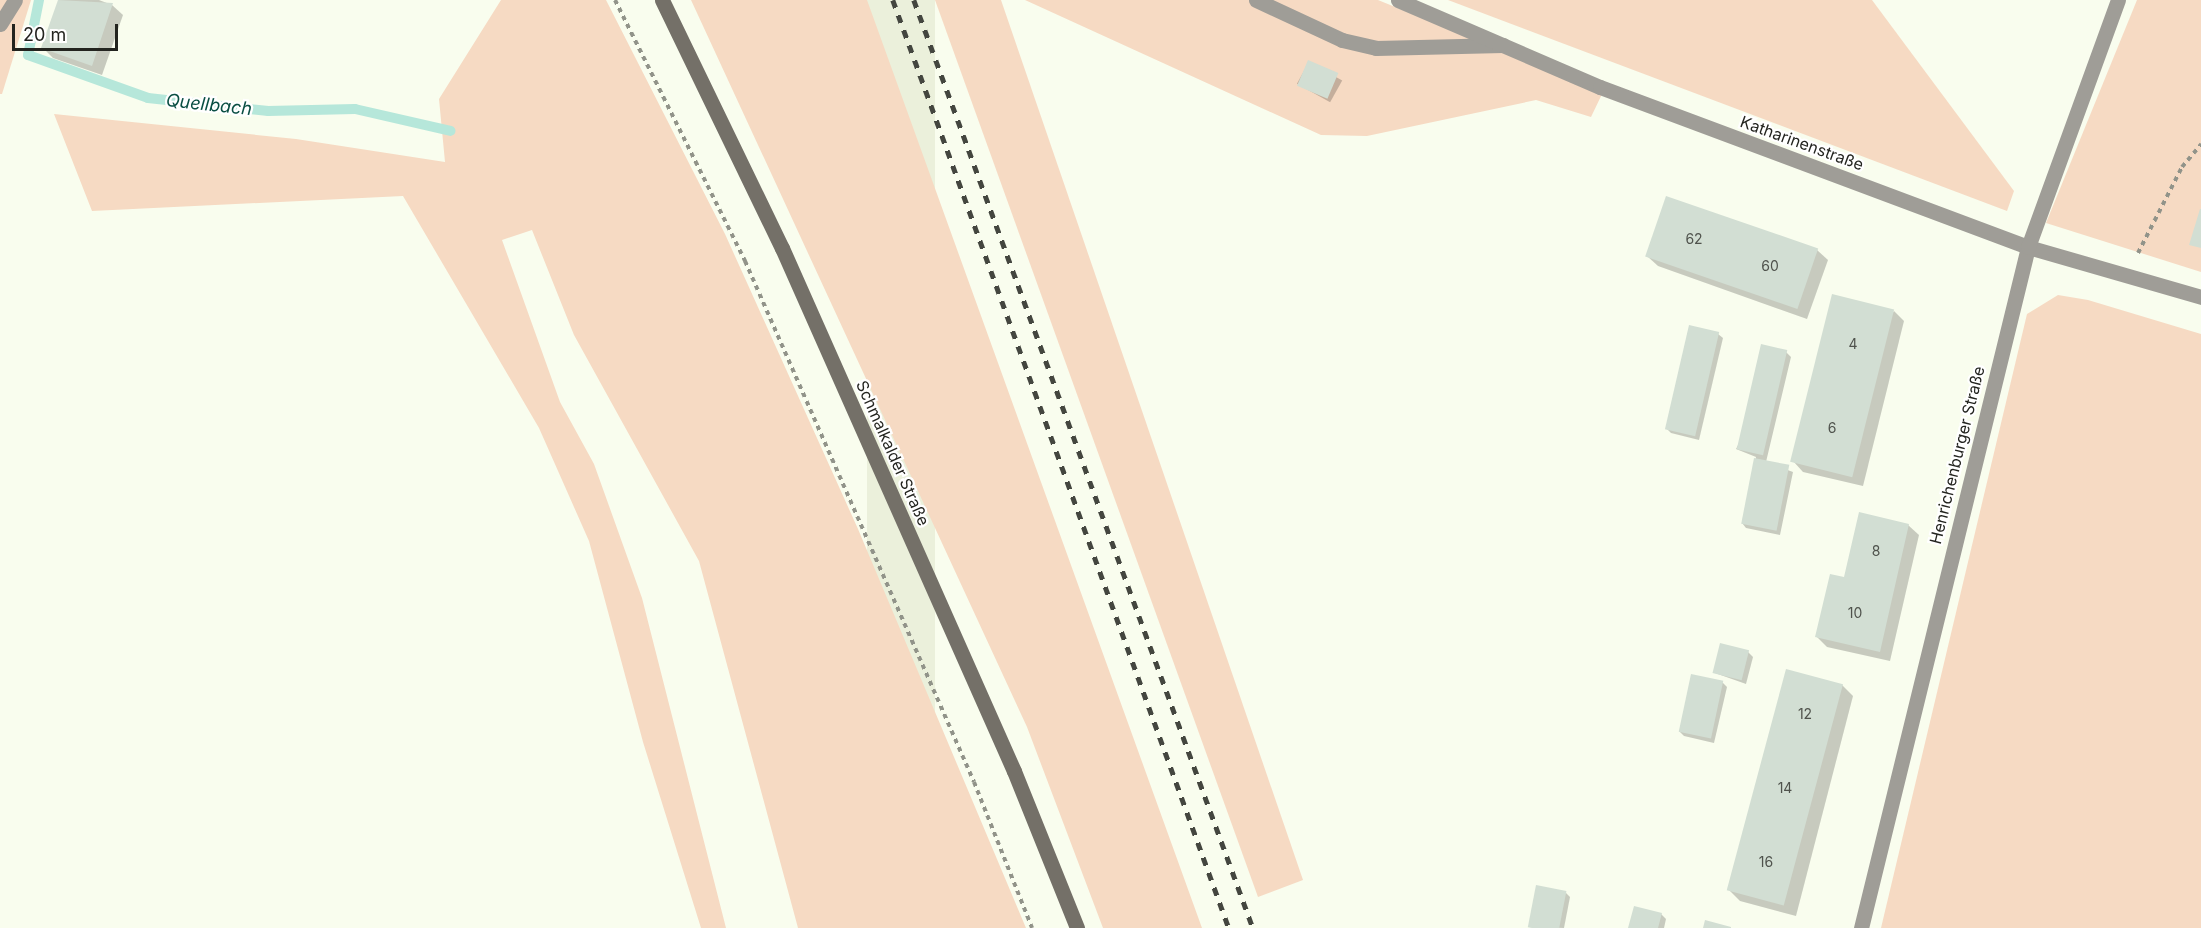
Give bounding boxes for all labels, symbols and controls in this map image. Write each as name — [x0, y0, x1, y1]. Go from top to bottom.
scale bar — [15, 12, 122, 50]
text: 20 m — [23, 24, 66, 45]
water label: Quellbach — [165, 90, 253, 120]
street label: Katharinenstraße — [1738, 112, 1866, 174]
house number: 62 — [1685, 231, 1703, 247]
house number: 60 — [1761, 258, 1779, 274]
house number: 4 — [1848, 336, 1858, 352]
street label: Henrichenburger Straße — [1926, 364, 1988, 546]
street label: Schmalkalder Straße — [852, 378, 934, 528]
house number: 6 — [1828, 420, 1836, 436]
house number: 8 — [1872, 543, 1880, 559]
house number: 10 — [1848, 605, 1862, 621]
house number: 12 — [1798, 706, 1812, 722]
house number: 14 — [1778, 780, 1792, 796]
house number: 16 — [1759, 854, 1773, 870]

